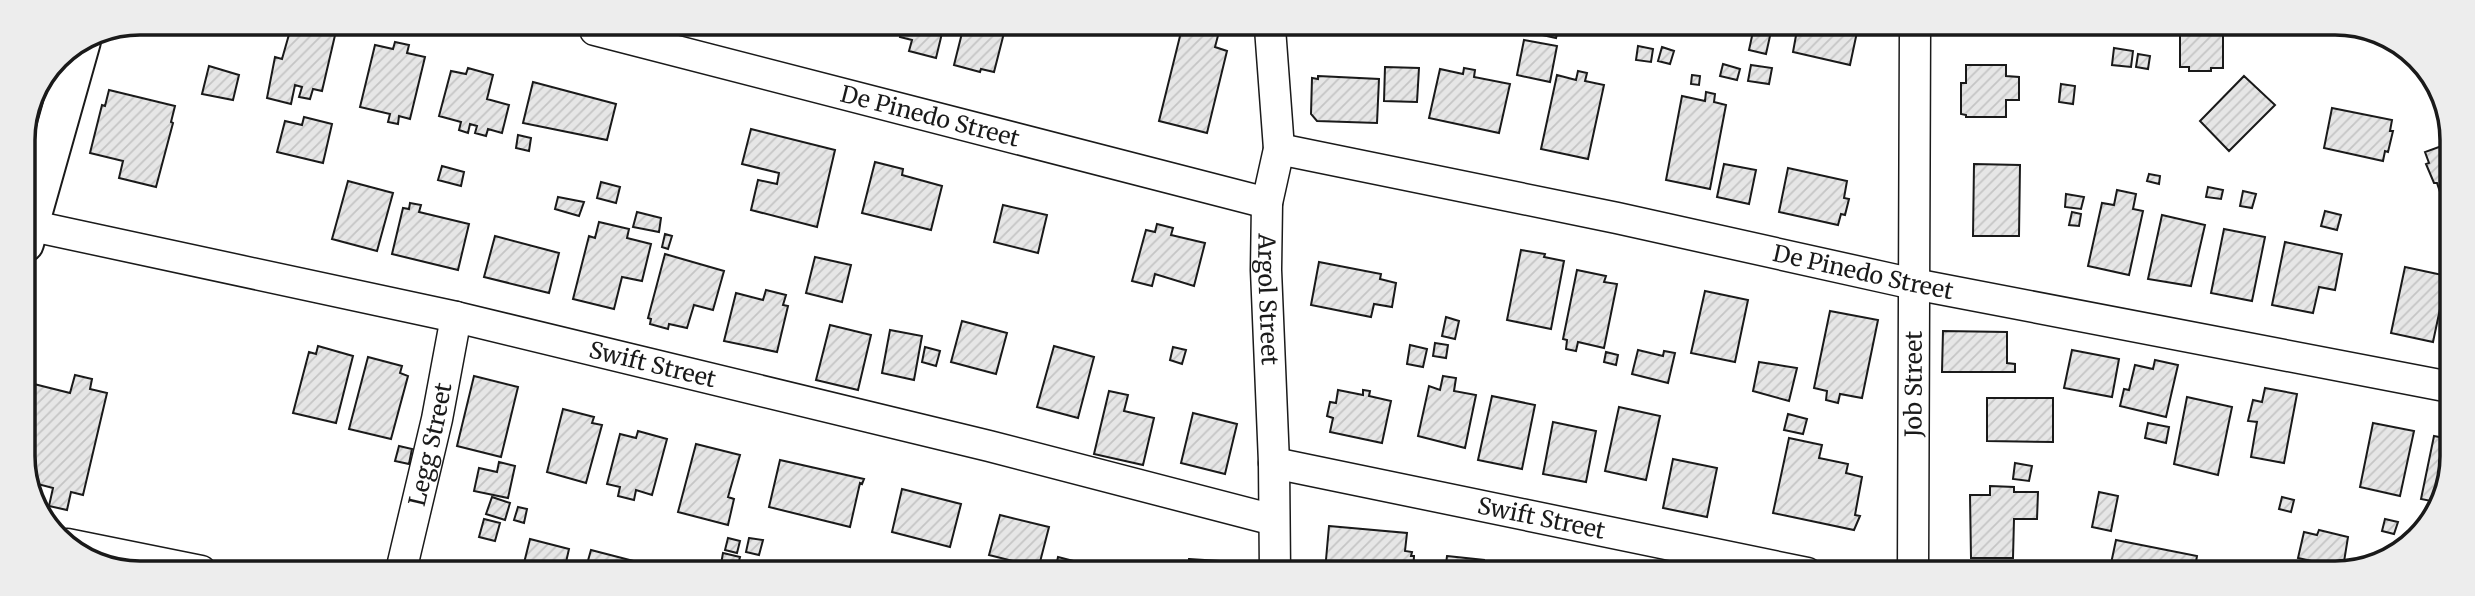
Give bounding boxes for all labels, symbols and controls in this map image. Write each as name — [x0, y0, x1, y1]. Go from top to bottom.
street label: De Pinedo Street — [838, 79, 1023, 153]
street label: Argol Street — [1252, 232, 1285, 366]
street label: De Pinedo Street — [1770, 238, 1956, 305]
street label: Job Street — [1898, 331, 1928, 438]
street label: Swift Street — [586, 335, 719, 393]
street label: Legg Street — [402, 380, 457, 509]
street label: Swift Street — [1475, 490, 1608, 545]

